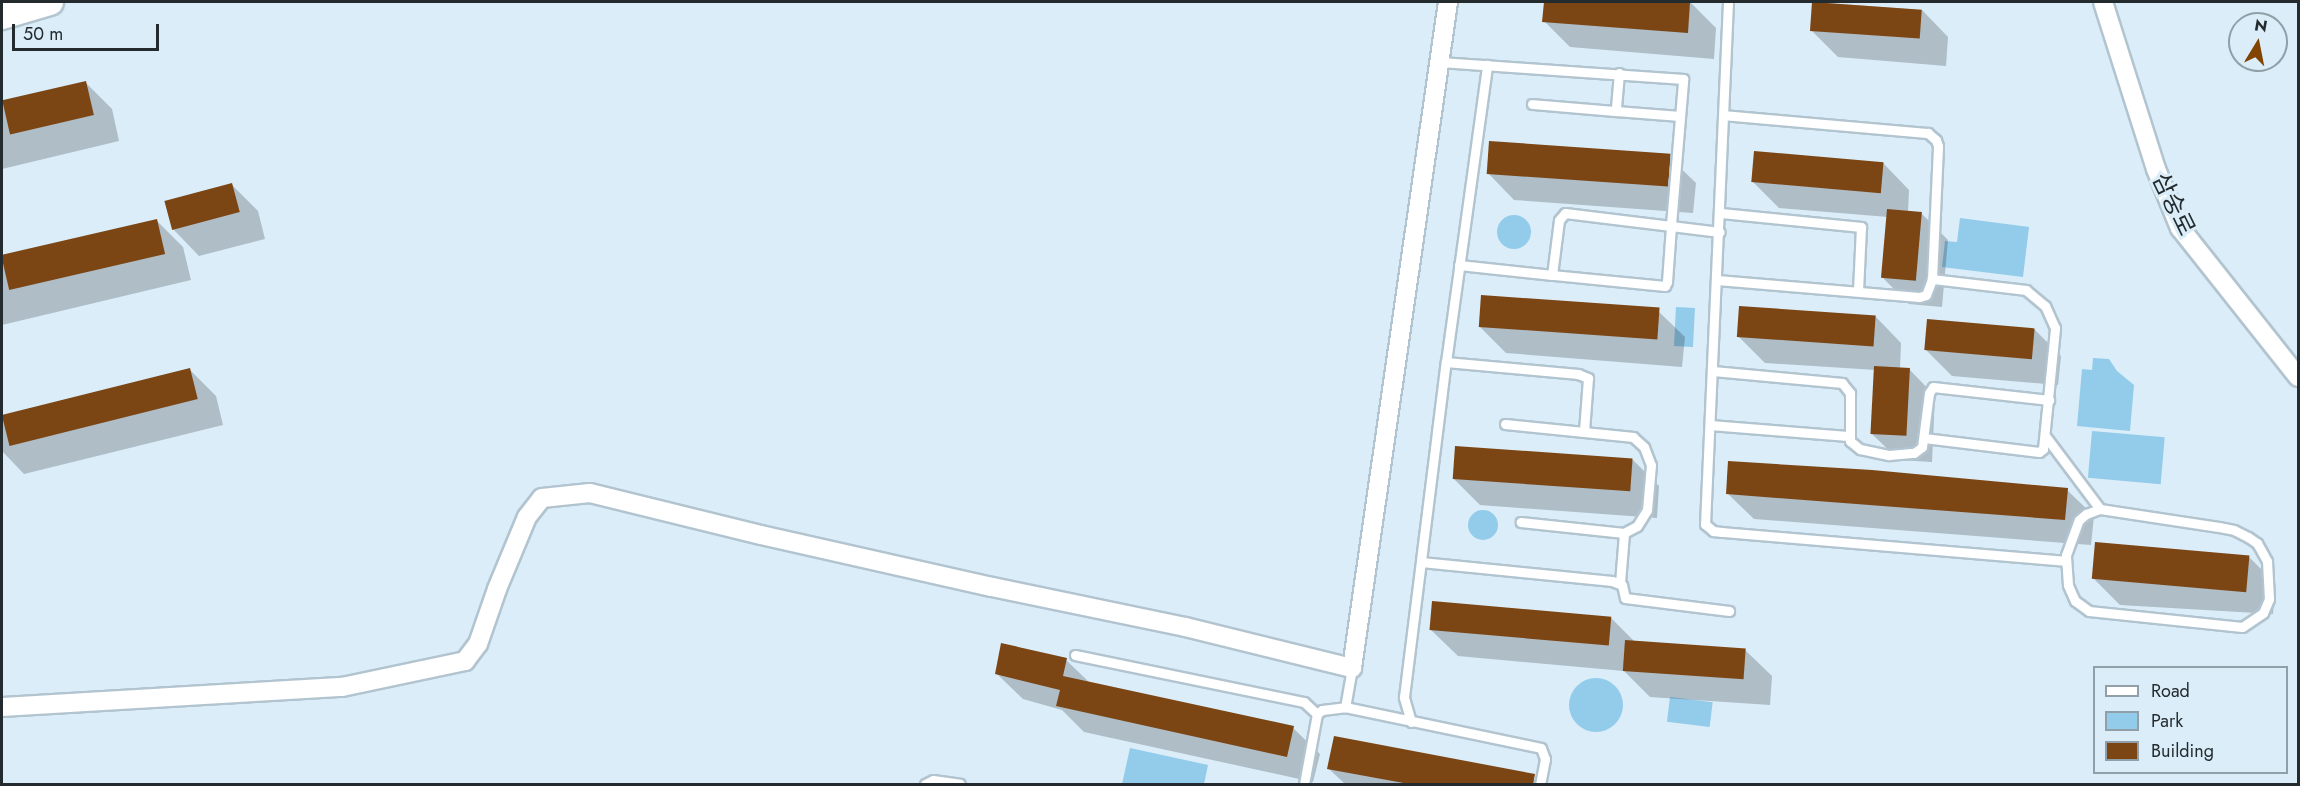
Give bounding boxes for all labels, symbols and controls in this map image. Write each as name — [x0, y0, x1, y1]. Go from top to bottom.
scale bar — [15, 12, 162, 50]
north arrow — [2228, 12, 2288, 72]
text: N — [2253, 13, 2269, 38]
text: 50 m — [23, 21, 63, 47]
street label: 삼숭로 — [2147, 168, 2201, 240]
legend — [2093, 666, 2288, 774]
text: Road — [2151, 678, 2190, 704]
text: Park — [2151, 708, 2183, 734]
text: Building — [2151, 738, 2214, 764]

